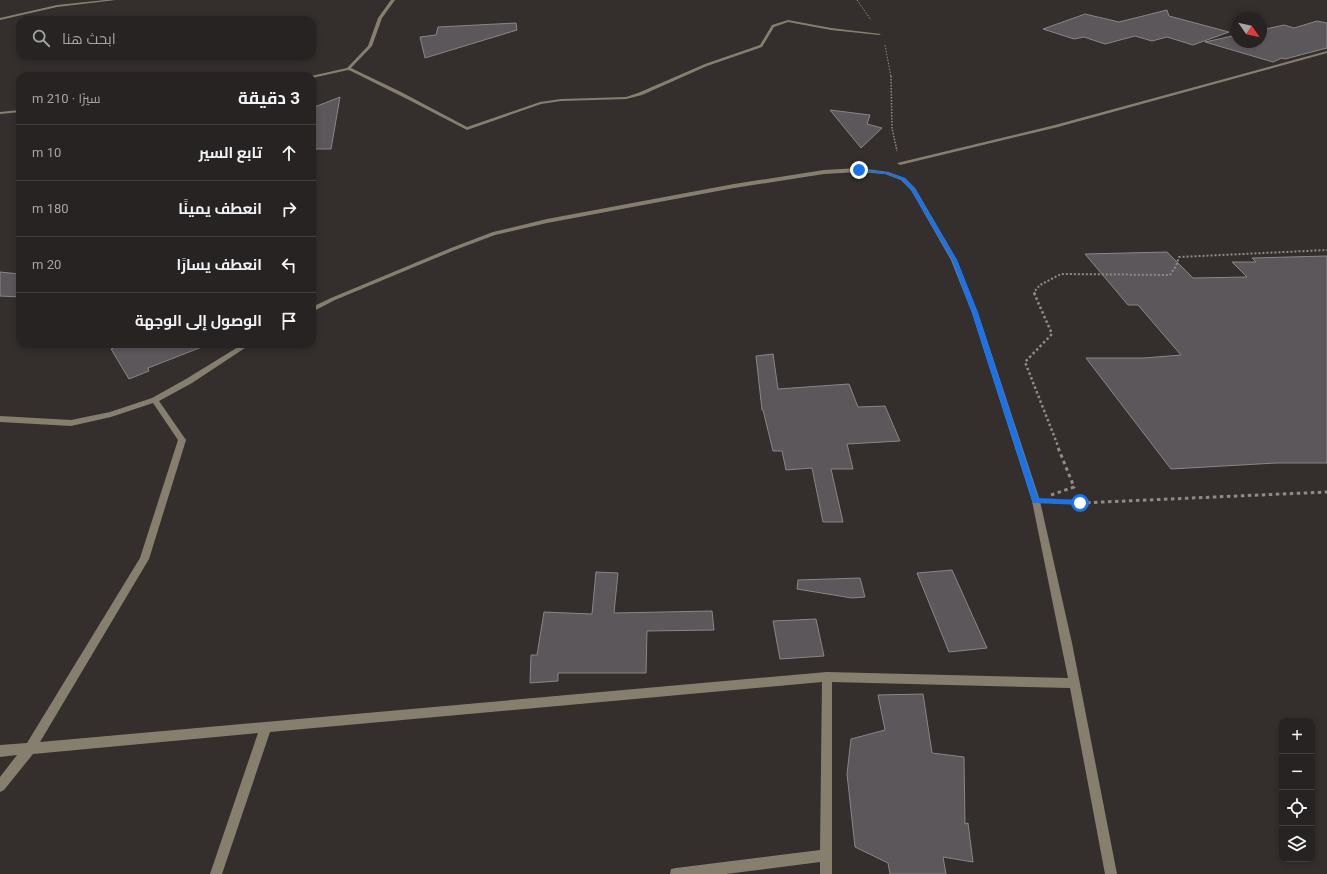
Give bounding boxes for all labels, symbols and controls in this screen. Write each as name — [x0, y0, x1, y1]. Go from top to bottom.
north arrow — [1231, 12, 1267, 48]
search box — [16, 16, 316, 60]
icon: search — [30, 27, 52, 49]
text: ابحث هنا — [62, 30, 116, 48]
text: 3 دقيقة — [238, 88, 300, 108]
text: سيرًا · 210 m — [32, 91, 100, 106]
icon: ahead — [278, 142, 300, 164]
text: تابع السير — [199, 144, 262, 162]
text: 10 m — [32, 145, 61, 160]
route end — [850, 161, 868, 179]
icon: right — [278, 198, 300, 220]
text: انعطف يمينًا — [178, 200, 262, 218]
text: 180 m — [32, 201, 69, 216]
icon: left — [278, 254, 300, 276]
text: انعطف يسارًا — [176, 256, 262, 274]
text: 20 m — [32, 257, 61, 272]
icon: arrive — [278, 310, 300, 332]
text: الوصول إلى الوجهة — [135, 312, 262, 330]
route start — [1071, 494, 1089, 512]
map controls — [1279, 718, 1315, 862]
button: + — [1279, 718, 1315, 754]
button: − — [1279, 754, 1315, 790]
button: locate — [1279, 790, 1315, 826]
button: layers — [1279, 826, 1315, 862]

